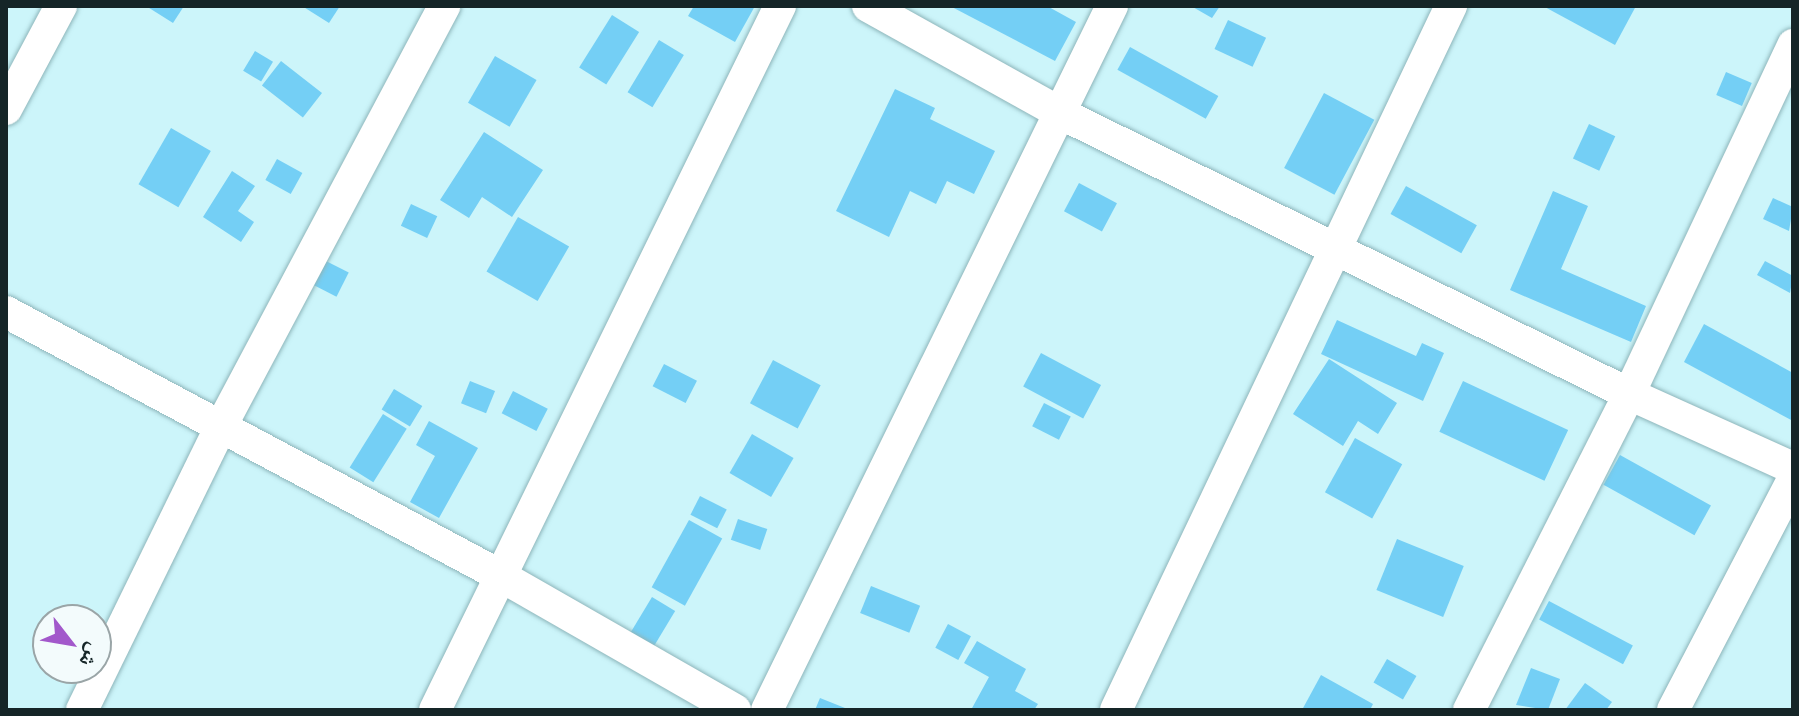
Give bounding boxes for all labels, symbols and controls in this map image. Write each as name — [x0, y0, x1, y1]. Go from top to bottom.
north arrow — [32, 604, 112, 684]
text: ش — [75, 639, 108, 672]

